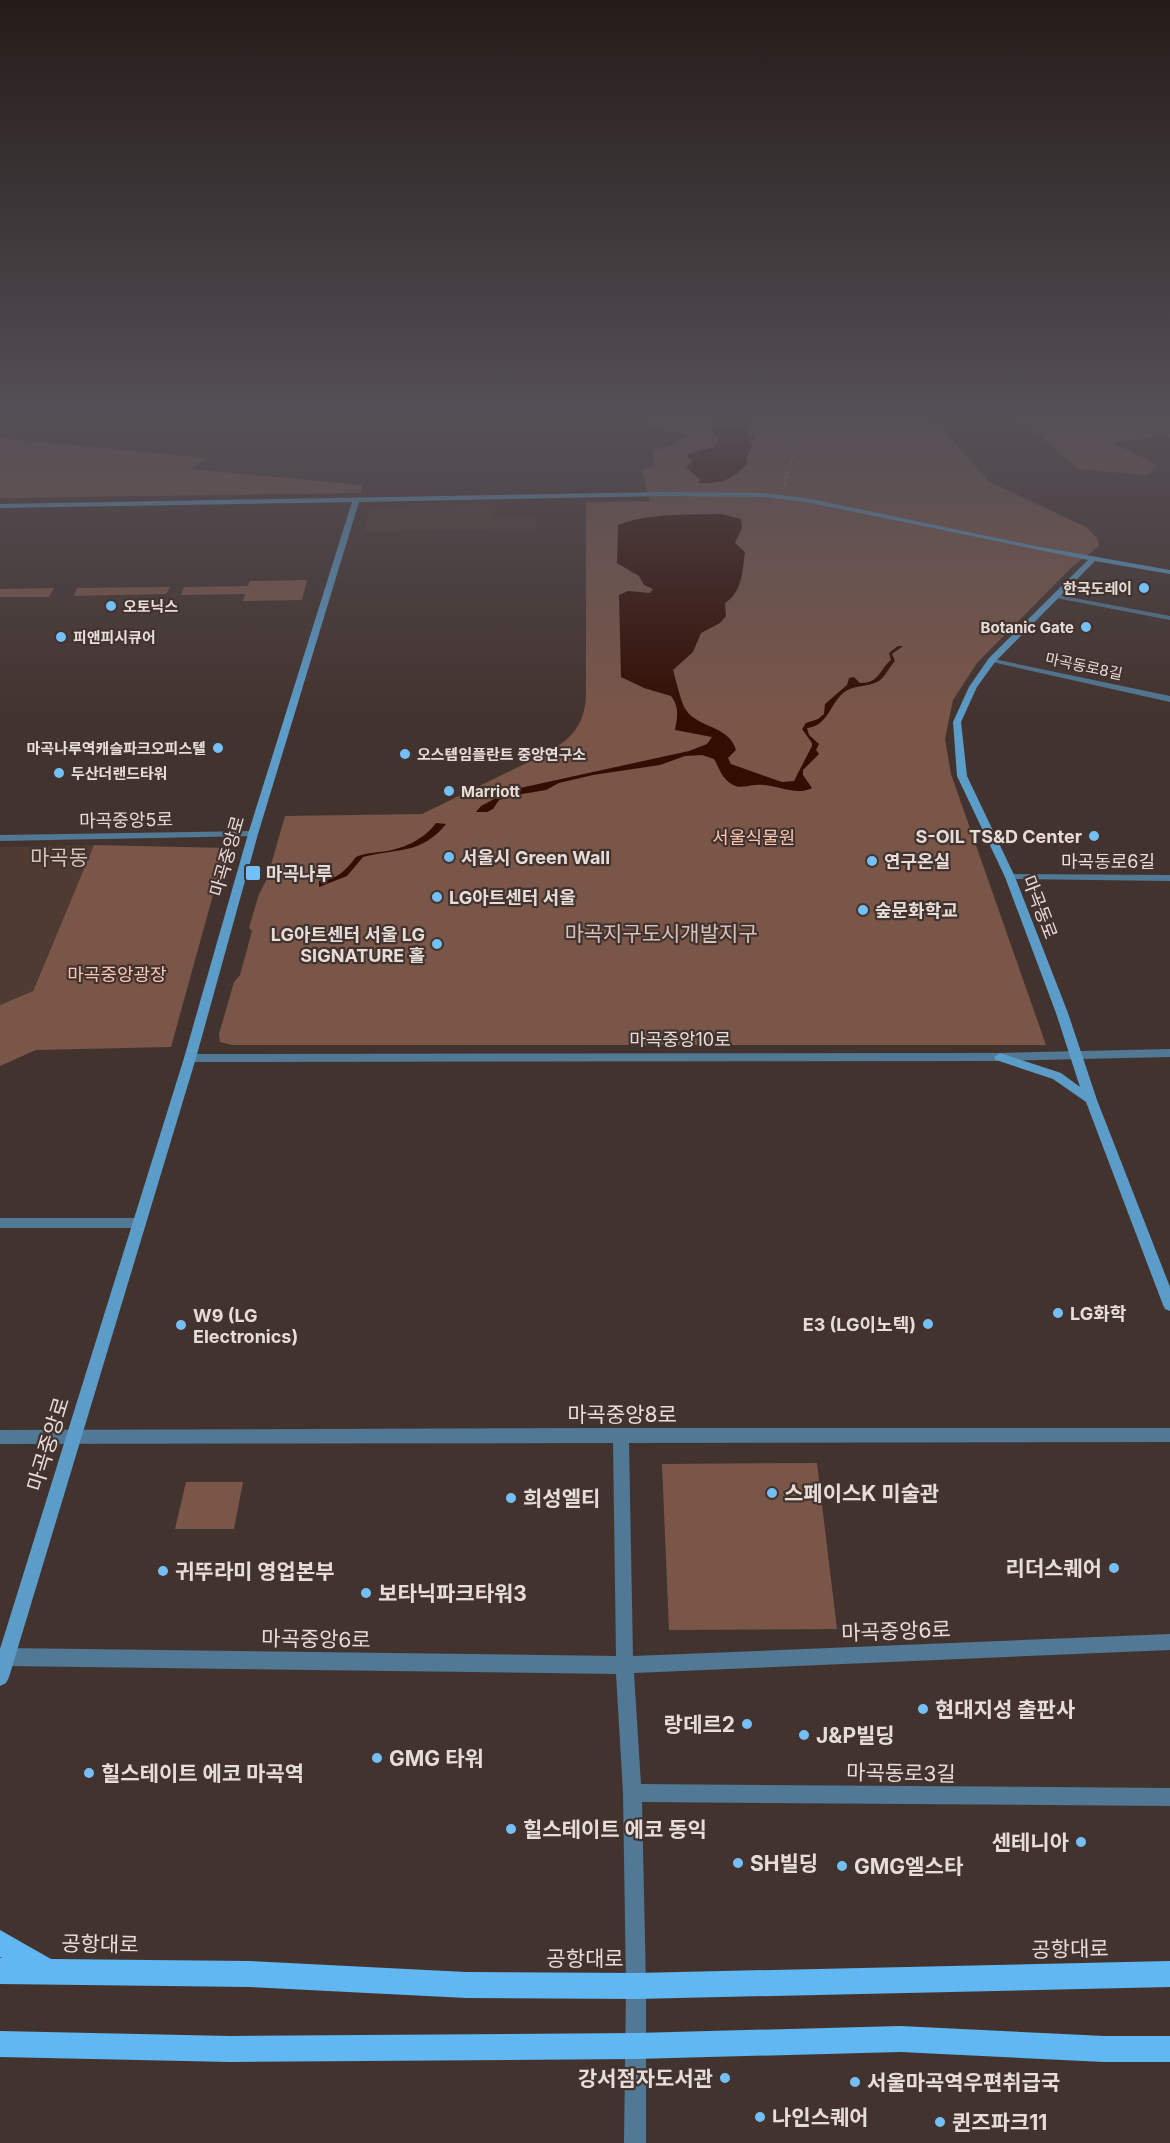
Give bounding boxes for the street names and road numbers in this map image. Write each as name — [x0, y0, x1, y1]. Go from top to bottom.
street label: 마곡동로8길 — [1044, 649, 1124, 683]
street label: 마곡중앙5로 — [79, 809, 173, 831]
street label: 마곡중앙로 — [205, 813, 249, 899]
street label: 마곡동로6길 — [1061, 851, 1155, 872]
street label: 마곡동로 — [1018, 872, 1062, 942]
street label: 마곡중앙10로 — [629, 1029, 731, 1050]
street label: 마곡중앙로 — [22, 1394, 74, 1494]
street label: 마곡중앙8로 — [567, 1402, 677, 1427]
street label: 마곡중앙6로 — [841, 1617, 951, 1645]
street label: 마곡중앙6로 — [261, 1626, 371, 1652]
street label: 마곡동로3길 — [846, 1760, 956, 1786]
street label: 공항대로 — [61, 1931, 139, 1957]
street label: 공항대로 — [1031, 1936, 1109, 1962]
street label: 공항대로 — [546, 1946, 624, 1971]

